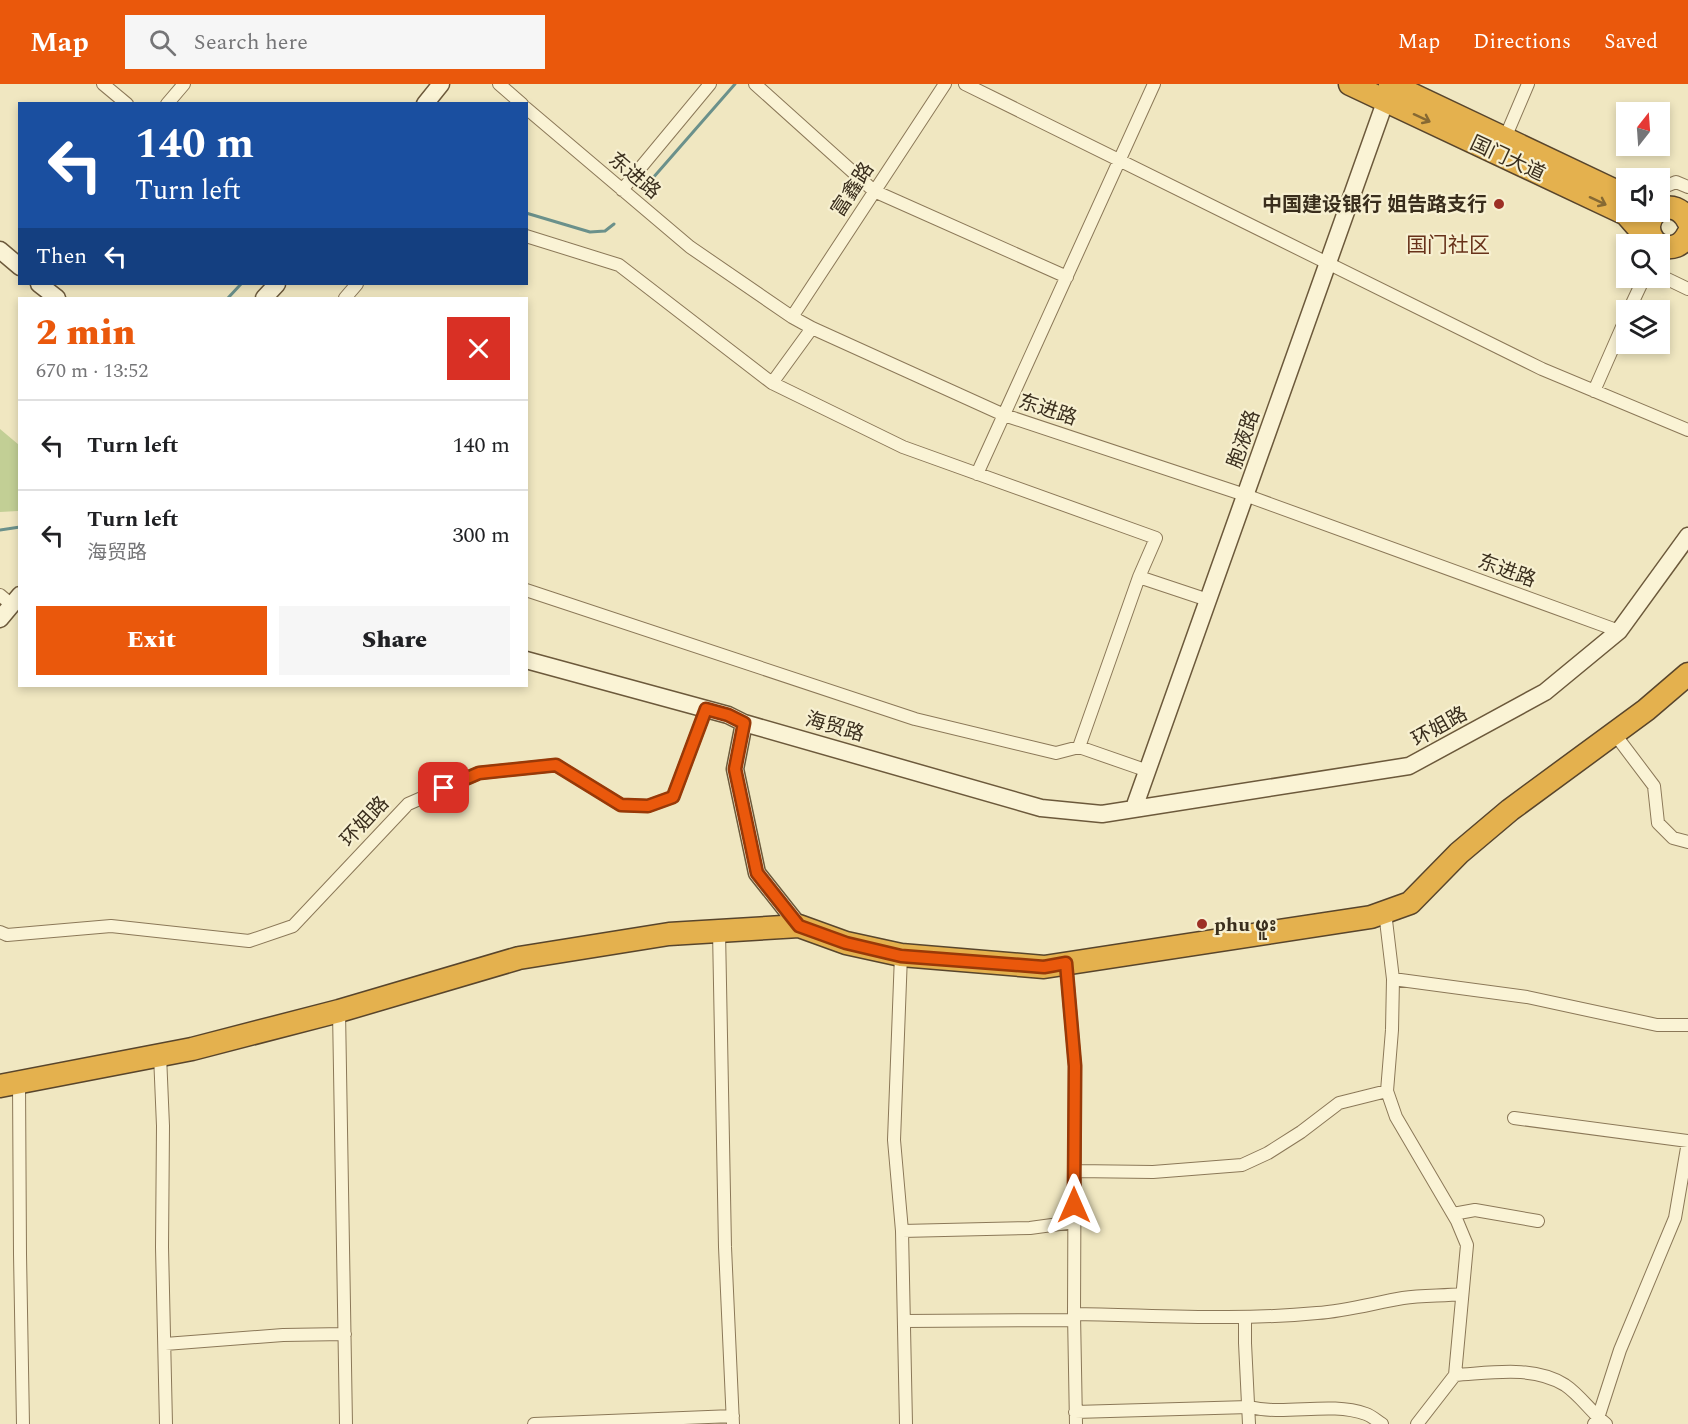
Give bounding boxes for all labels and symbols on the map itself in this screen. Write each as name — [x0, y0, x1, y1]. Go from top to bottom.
north arrow — [1616, 102, 1670, 156]
one-way arrow — [1412, 112, 1430, 124]
street label: 国门大道 — [1465, 128, 1550, 189]
street label: 东进路 — [602, 145, 667, 207]
street label: 富鑫路 — [824, 156, 882, 223]
place label: 中国建设银行 姐告路支行 — [1262, 190, 1487, 220]
one-way arrow — [1589, 195, 1607, 207]
marker: 中国建设银行 姐告路支行 — [1492, 197, 1506, 211]
district label: 国门社区 — [1406, 230, 1490, 262]
street label: 东进路 — [1015, 386, 1081, 433]
street label: 胞液路 — [1220, 406, 1268, 473]
street label: 东进路 — [1473, 547, 1540, 595]
street label: 环姐路 — [1406, 699, 1473, 755]
street label: 海贸路 — [802, 704, 868, 750]
pin — [418, 762, 469, 813]
street label: 环姐路 — [333, 790, 396, 854]
place label: phu ဖူး — [1214, 910, 1277, 940]
marker: phu ဖူး — [1195, 917, 1209, 931]
position arrow — [1042, 1173, 1106, 1237]

